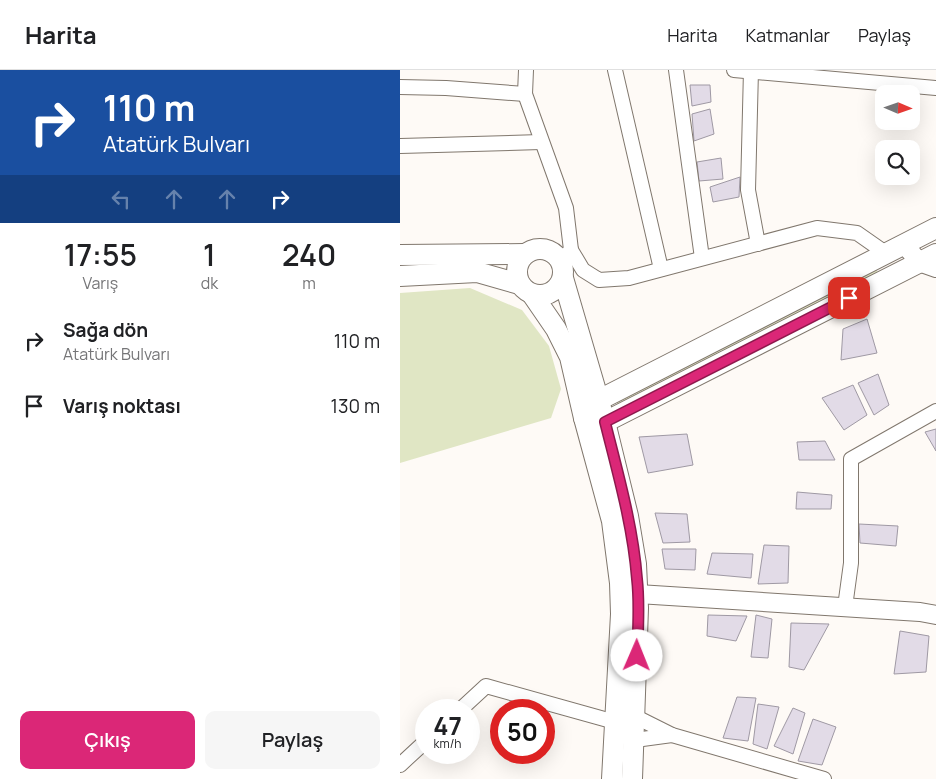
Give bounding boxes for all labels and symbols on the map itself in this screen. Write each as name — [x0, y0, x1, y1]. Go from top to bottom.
north arrow — [875, 85, 920, 130]
pin — [828, 277, 870, 319]
position arrow — [610, 629, 662, 681]
speed limit sign: 50 — [490, 699, 555, 764]

